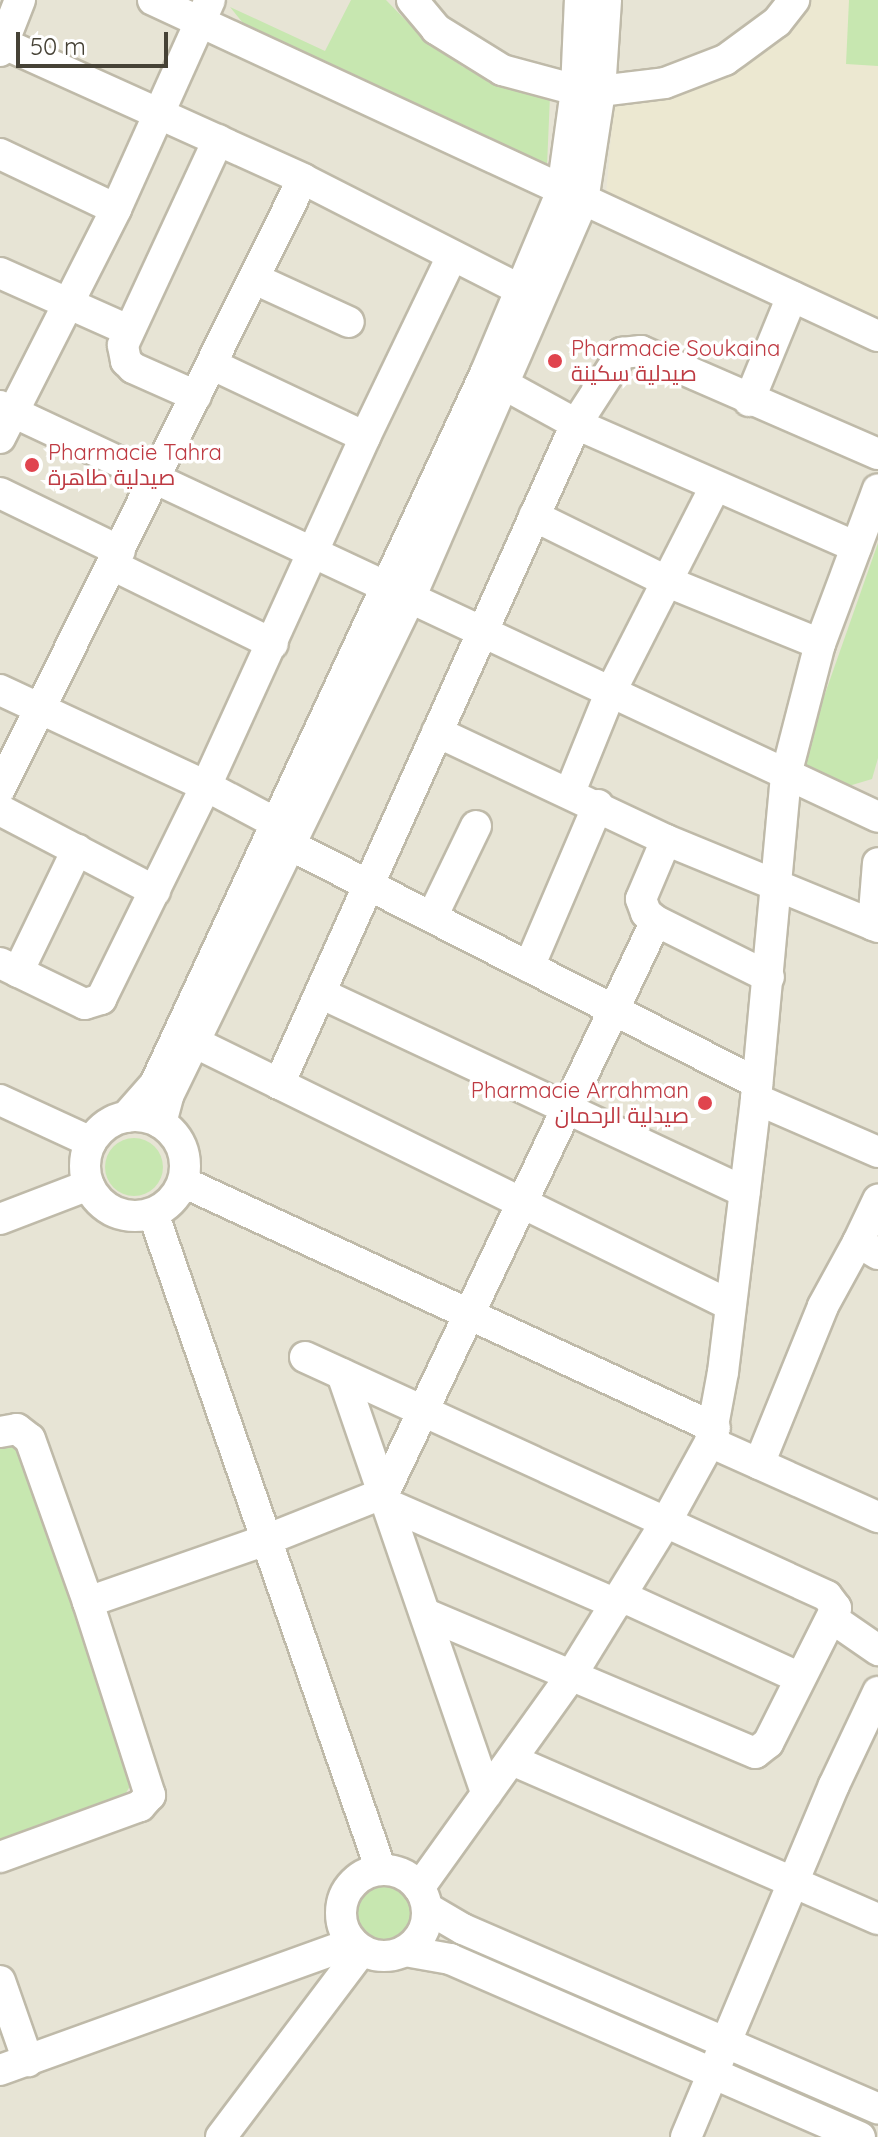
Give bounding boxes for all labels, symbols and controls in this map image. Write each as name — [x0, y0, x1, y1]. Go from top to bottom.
scale bar — [20, 16, 172, 66]
text: 50 m — [30, 31, 86, 61]
place label: Pharmacie Soukaina صيدلية سكينة — [571, 335, 780, 386]
marker: Pharmacie Soukaina صيدلية سكينة — [546, 352, 564, 370]
place label: Pharmacie Tahra صيدلية طاهرة — [48, 439, 222, 490]
marker: Pharmacie Tahra صيدلية طاهرة — [23, 456, 41, 474]
place label: Pharmacie Arrahman صيدلية الرحمان — [471, 1077, 689, 1128]
marker: Pharmacie Arrahman صيدلية الرحمان — [696, 1094, 714, 1112]

